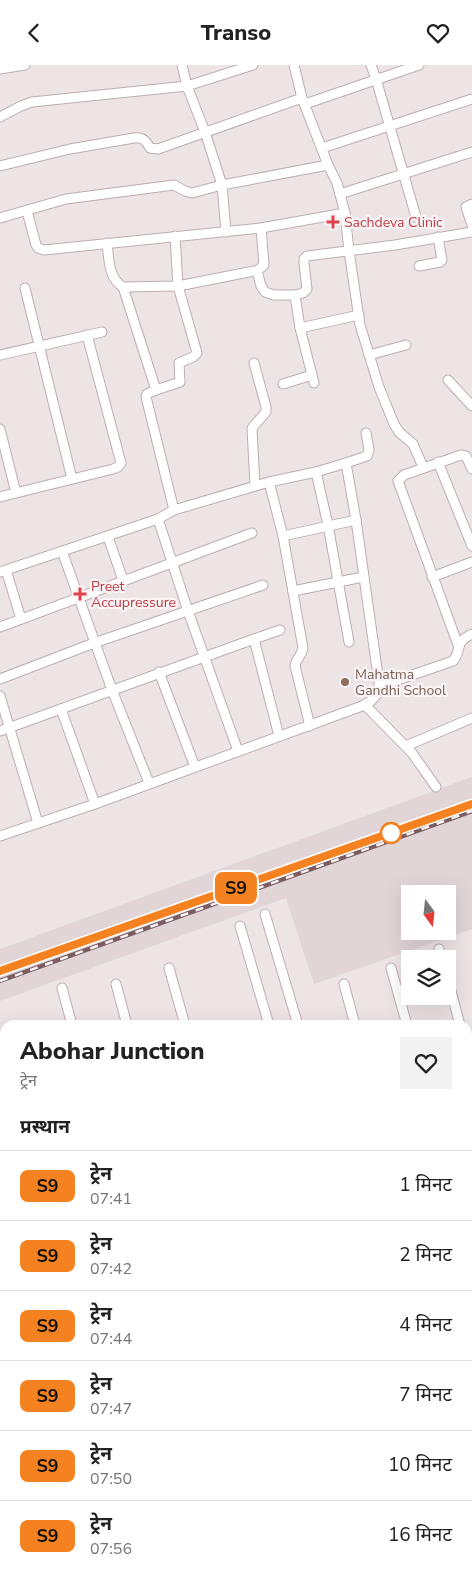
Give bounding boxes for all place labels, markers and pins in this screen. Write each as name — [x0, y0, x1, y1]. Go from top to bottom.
place label: Sachdeva Clinic — [344, 213, 443, 232]
marker: Sachdeva Clinic — [326, 215, 340, 229]
place label: Preet Accupressure — [91, 577, 176, 612]
marker: Preet Accupressure — [73, 587, 87, 601]
place label: Mahatma Gandhi School — [355, 665, 447, 700]
marker: Mahatma Gandhi School — [339, 676, 351, 688]
unlabelled marker — [380, 822, 402, 844]

